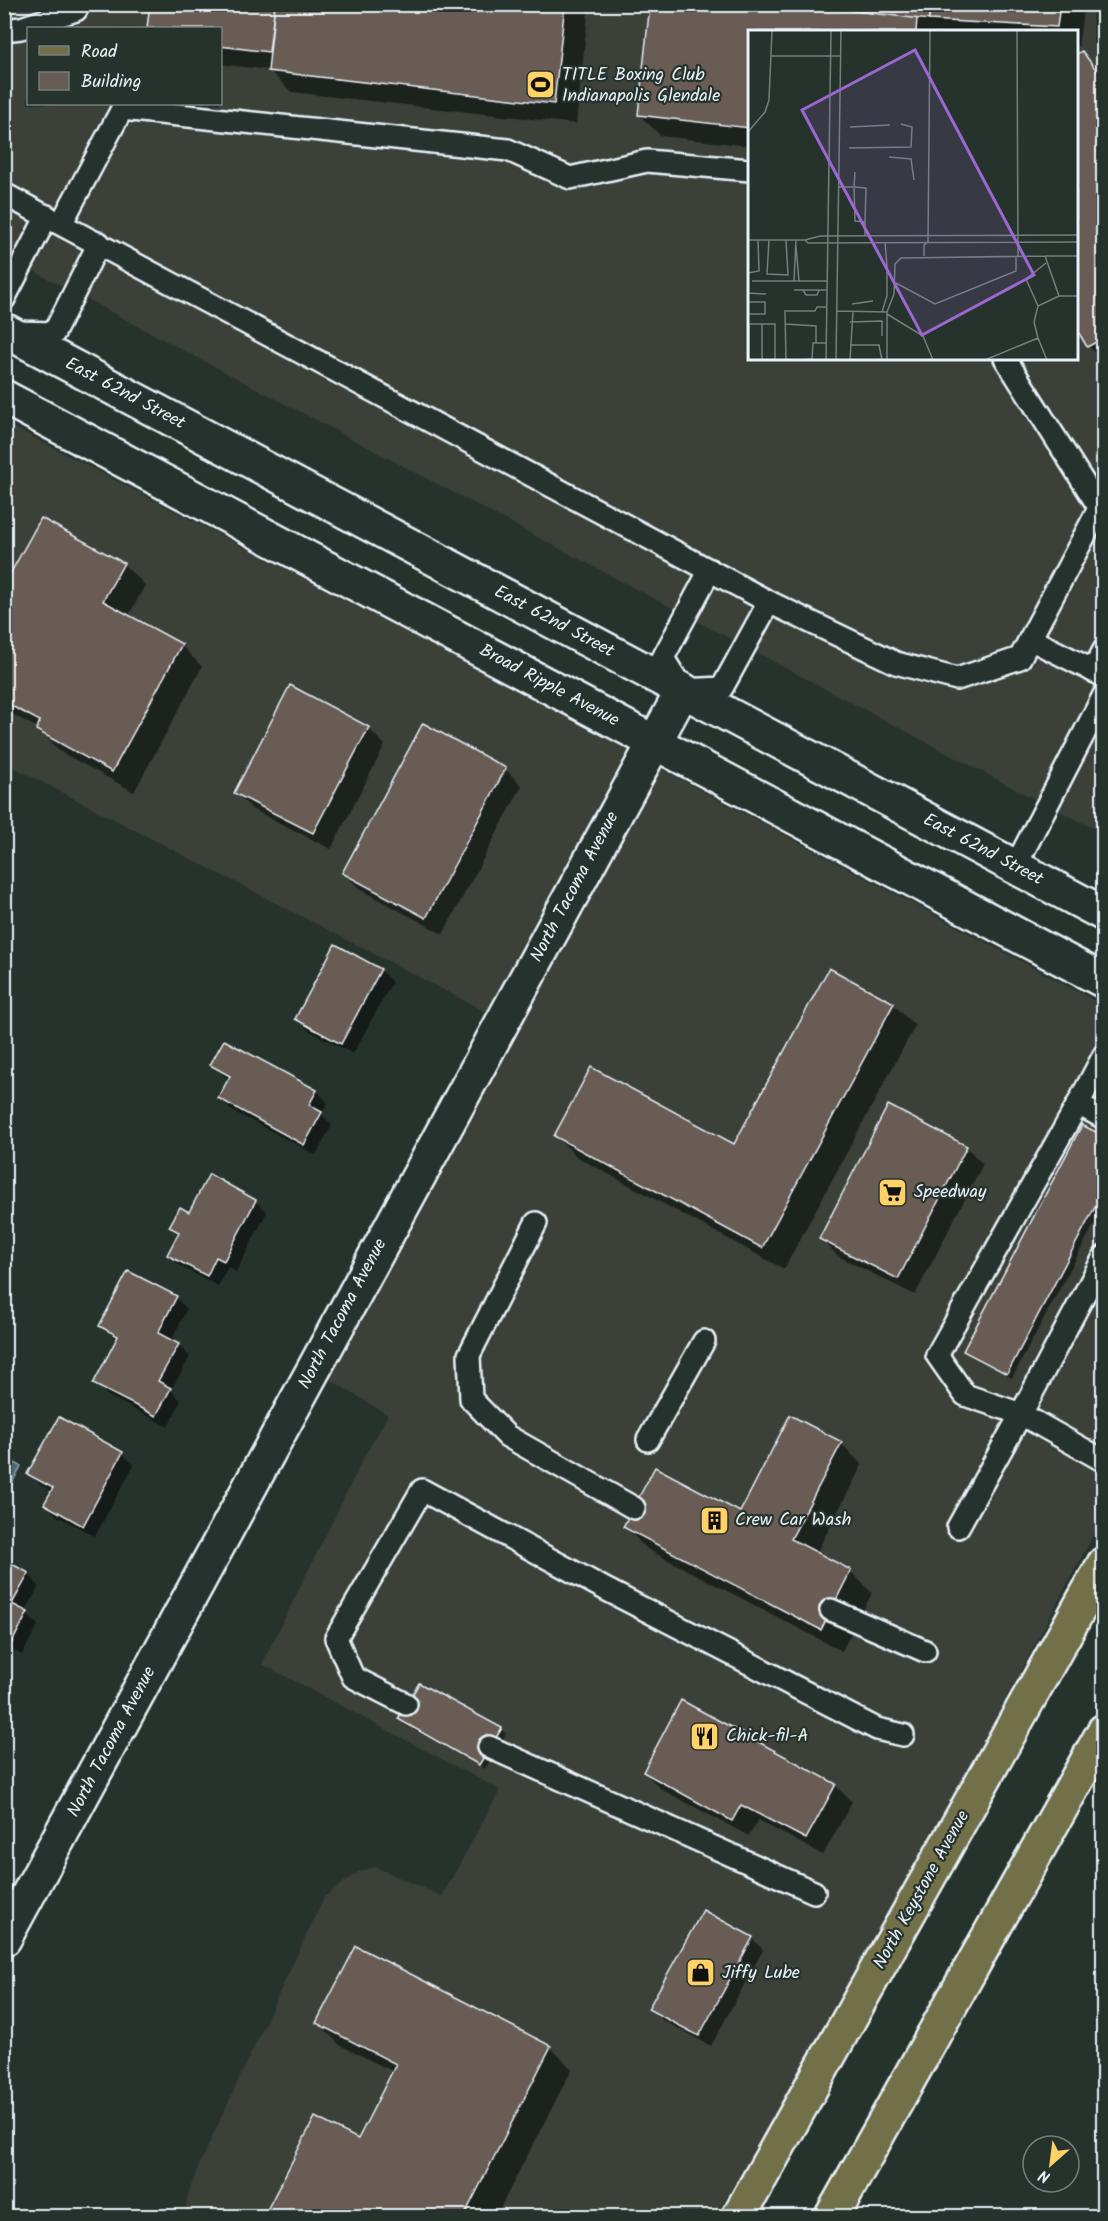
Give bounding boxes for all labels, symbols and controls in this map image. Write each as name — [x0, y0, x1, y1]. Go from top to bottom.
legend — [27, 27, 222, 105]
inset map — [748, 30, 1078, 360]
text: Road — [81, 38, 118, 67]
place label: TITLE Boxing Club Indianapolis Glendale — [562, 61, 720, 111]
text: Building — [81, 68, 141, 97]
sports icon: TITLE Boxing Club Indianapolis Glendale — [525, 69, 557, 101]
street label: East 62nd Street — [60, 350, 191, 438]
street label: East 62nd Street — [489, 578, 620, 666]
street label: Broad Ripple Avenue — [474, 637, 624, 735]
street label: North Tacoma Avenue — [523, 806, 627, 968]
street label: East 62nd Street — [918, 806, 1049, 894]
supermarket icon: Speedway — [877, 1176, 909, 1208]
place label: Speedway — [914, 1178, 987, 1207]
street label: North Tacoma Avenue — [291, 1233, 395, 1395]
building icon: Crew Car Wash — [698, 1504, 730, 1536]
place label: Crew Car Wash — [735, 1506, 851, 1535]
street label: North Tacoma Avenue — [60, 1661, 164, 1823]
restaurant icon: Chick-fil-A — [689, 1720, 721, 1752]
place label: Chick-fil-A — [726, 1722, 809, 1751]
street label: North Keystone Avenue — [866, 1805, 978, 1975]
shop icon: Jiffy Lube — [685, 1957, 717, 1989]
place label: Jiffy Lube — [722, 1959, 800, 1988]
north arrow — [1021, 2134, 1081, 2194]
text: N — [1034, 2163, 1055, 2189]

